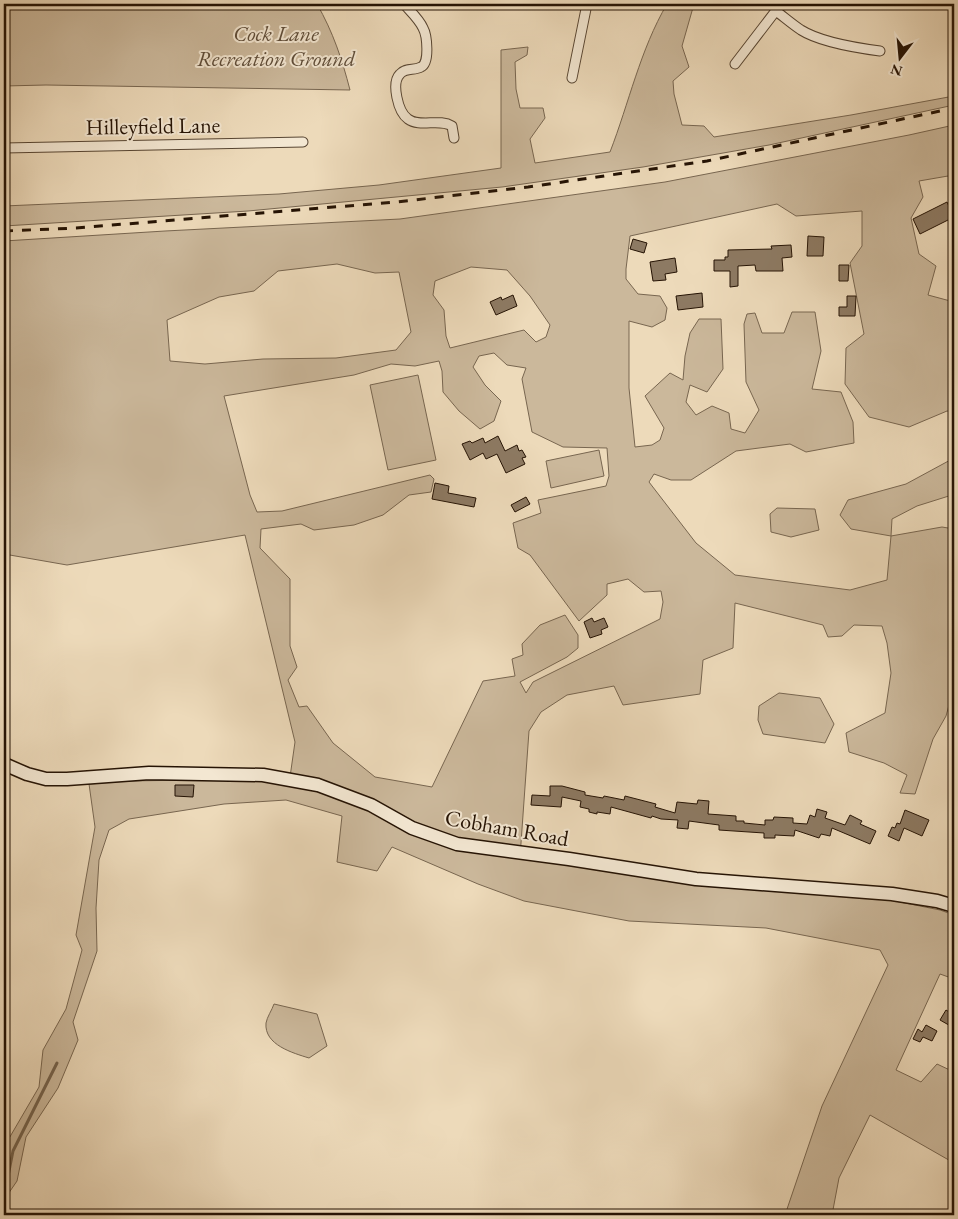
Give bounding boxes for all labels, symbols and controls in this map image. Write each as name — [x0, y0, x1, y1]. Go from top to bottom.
park label: Cock Lane Recreation Ground — [197, 19, 356, 73]
north arrow — [876, 32, 926, 82]
text: N — [888, 60, 904, 81]
street label: Hilleyfield Lane — [85, 110, 221, 142]
street label: Cobham Road — [443, 803, 572, 853]

